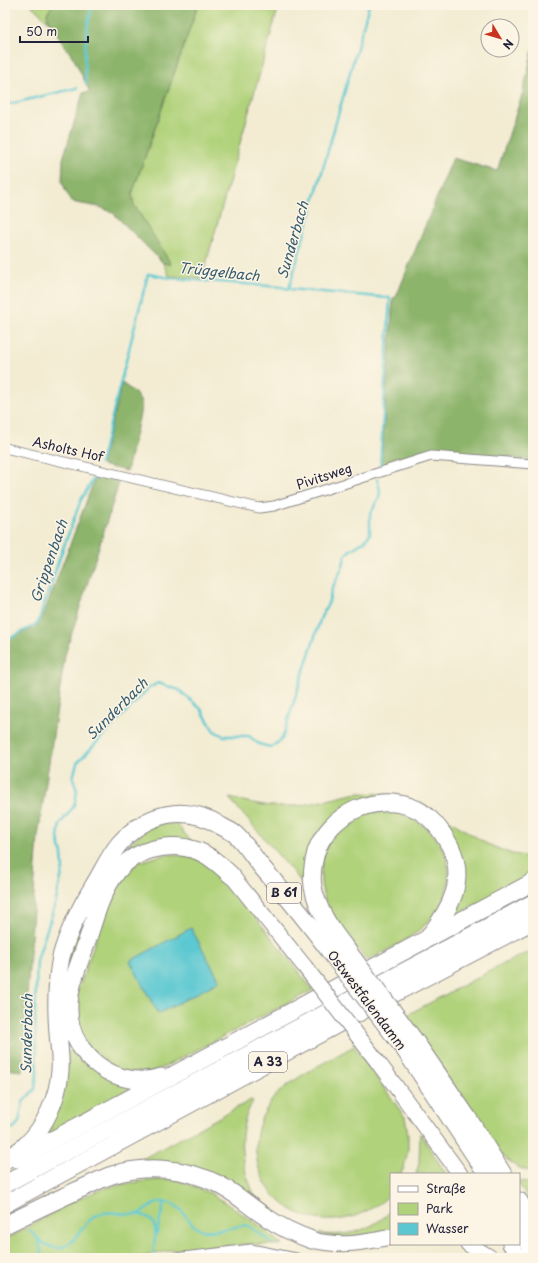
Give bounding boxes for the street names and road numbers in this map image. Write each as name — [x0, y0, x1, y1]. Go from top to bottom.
street label: Asholts Hof — [31, 431, 106, 466]
street label: Pivitsweg — [294, 458, 354, 493]
road number: B 61 — [267, 883, 301, 903]
street label: Ostwestfalendamm — [323, 946, 411, 1054]
road number: A 33 — [249, 1052, 287, 1072]

